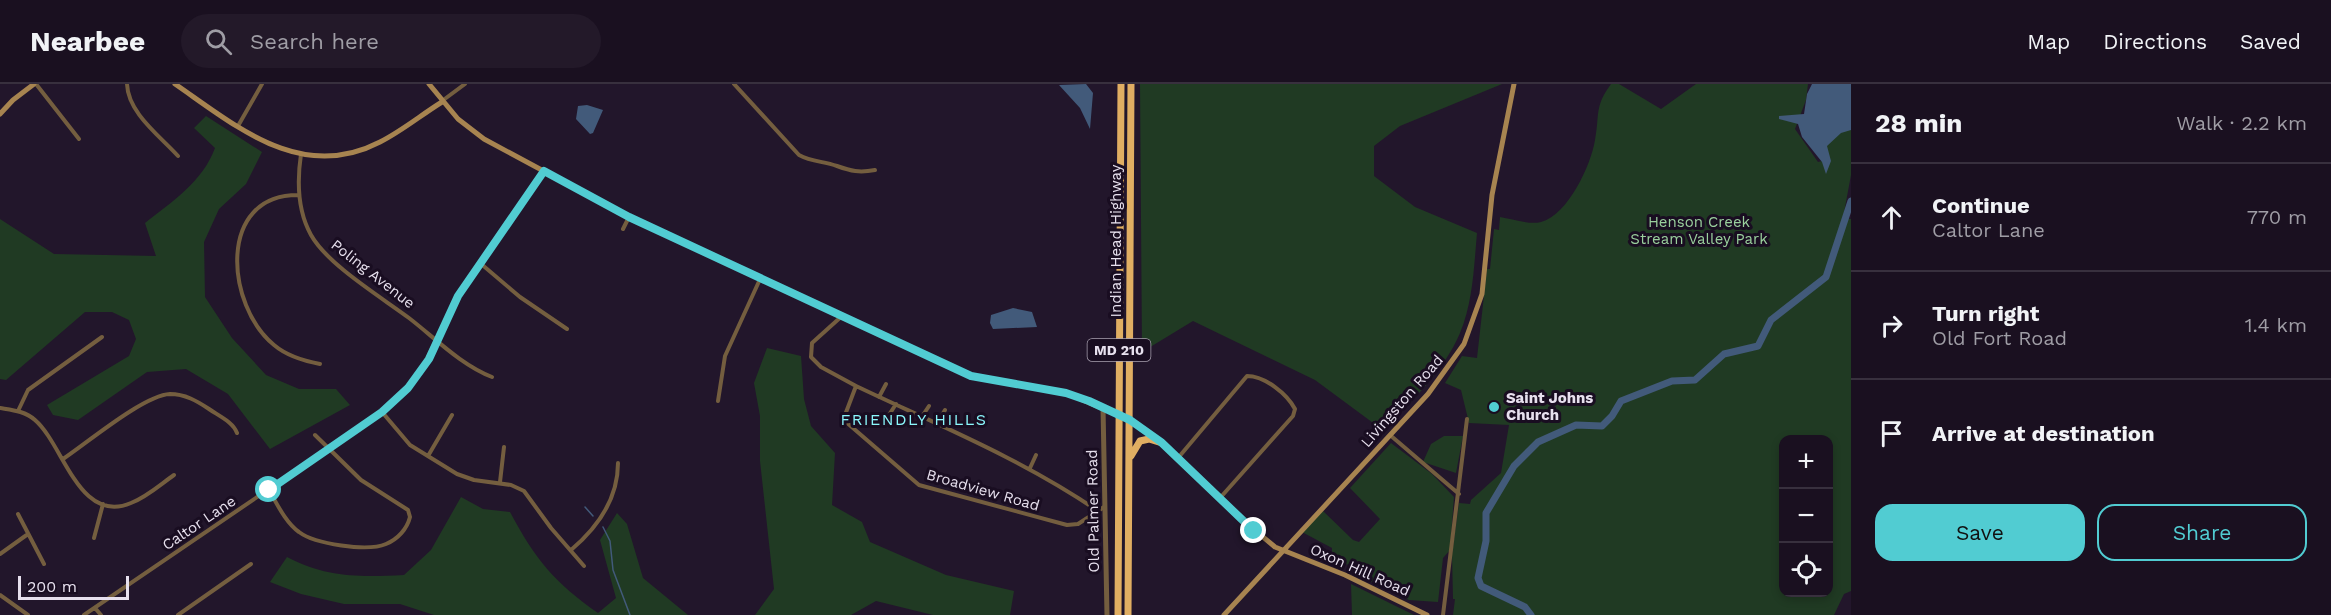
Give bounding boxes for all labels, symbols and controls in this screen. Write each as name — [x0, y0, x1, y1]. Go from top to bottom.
search box — [181, 14, 601, 68]
text: Nearbee — [30, 25, 145, 58]
icon: search — [202, 25, 235, 58]
text: Search here — [250, 29, 379, 54]
text: Map — [2027, 29, 2070, 54]
text: Directions — [2103, 29, 2207, 54]
text: Saved — [2240, 29, 2301, 54]
text: 28 min — [1875, 108, 1962, 138]
text: Walk · 2.2 km — [2176, 111, 2307, 135]
street label: Indian Head Highway — [1107, 164, 1125, 317]
text: Continue — [1932, 193, 2030, 218]
icon: ahead — [1875, 201, 1908, 234]
text: 770 m — [2247, 205, 2307, 229]
park label: Henson Creek Stream Valley Park — [1630, 213, 1768, 248]
text: Caltor Lane — [1932, 218, 2045, 242]
street label: Poling Avenue — [327, 236, 419, 312]
text: Turn right — [1932, 301, 2039, 326]
icon: right — [1875, 309, 1908, 342]
text: 1.4 km — [2245, 313, 2307, 337]
text: Old Fort Road — [1932, 326, 2067, 350]
road number: MD 210 — [1088, 339, 1150, 361]
street label: Livingston Road — [1357, 351, 1447, 451]
place label: Saint Johns Church — [1506, 389, 1593, 424]
marker: Saint Johns Church — [1487, 400, 1501, 414]
district label: FRIENDLY HILLS — [840, 410, 988, 429]
icon: arrive — [1875, 417, 1908, 450]
text: Arrive at destination — [1932, 421, 2155, 446]
map controls — [1779, 435, 1833, 597]
button: + — [1779, 435, 1833, 489]
street label: Old Palmer Road — [1083, 449, 1103, 573]
street label: Broadview Road — [924, 465, 1042, 515]
route start — [255, 476, 281, 502]
button: − — [1779, 489, 1833, 543]
street label: Caltor Lane — [159, 492, 239, 554]
button: Save — [1875, 504, 2085, 561]
button: Share — [2097, 504, 2307, 561]
route end — [1240, 517, 1266, 543]
street label: Oxon Hill Road — [1307, 540, 1413, 600]
button: locate — [1779, 543, 1833, 597]
scale bar — [18, 573, 129, 600]
text: 200 m — [27, 577, 77, 596]

